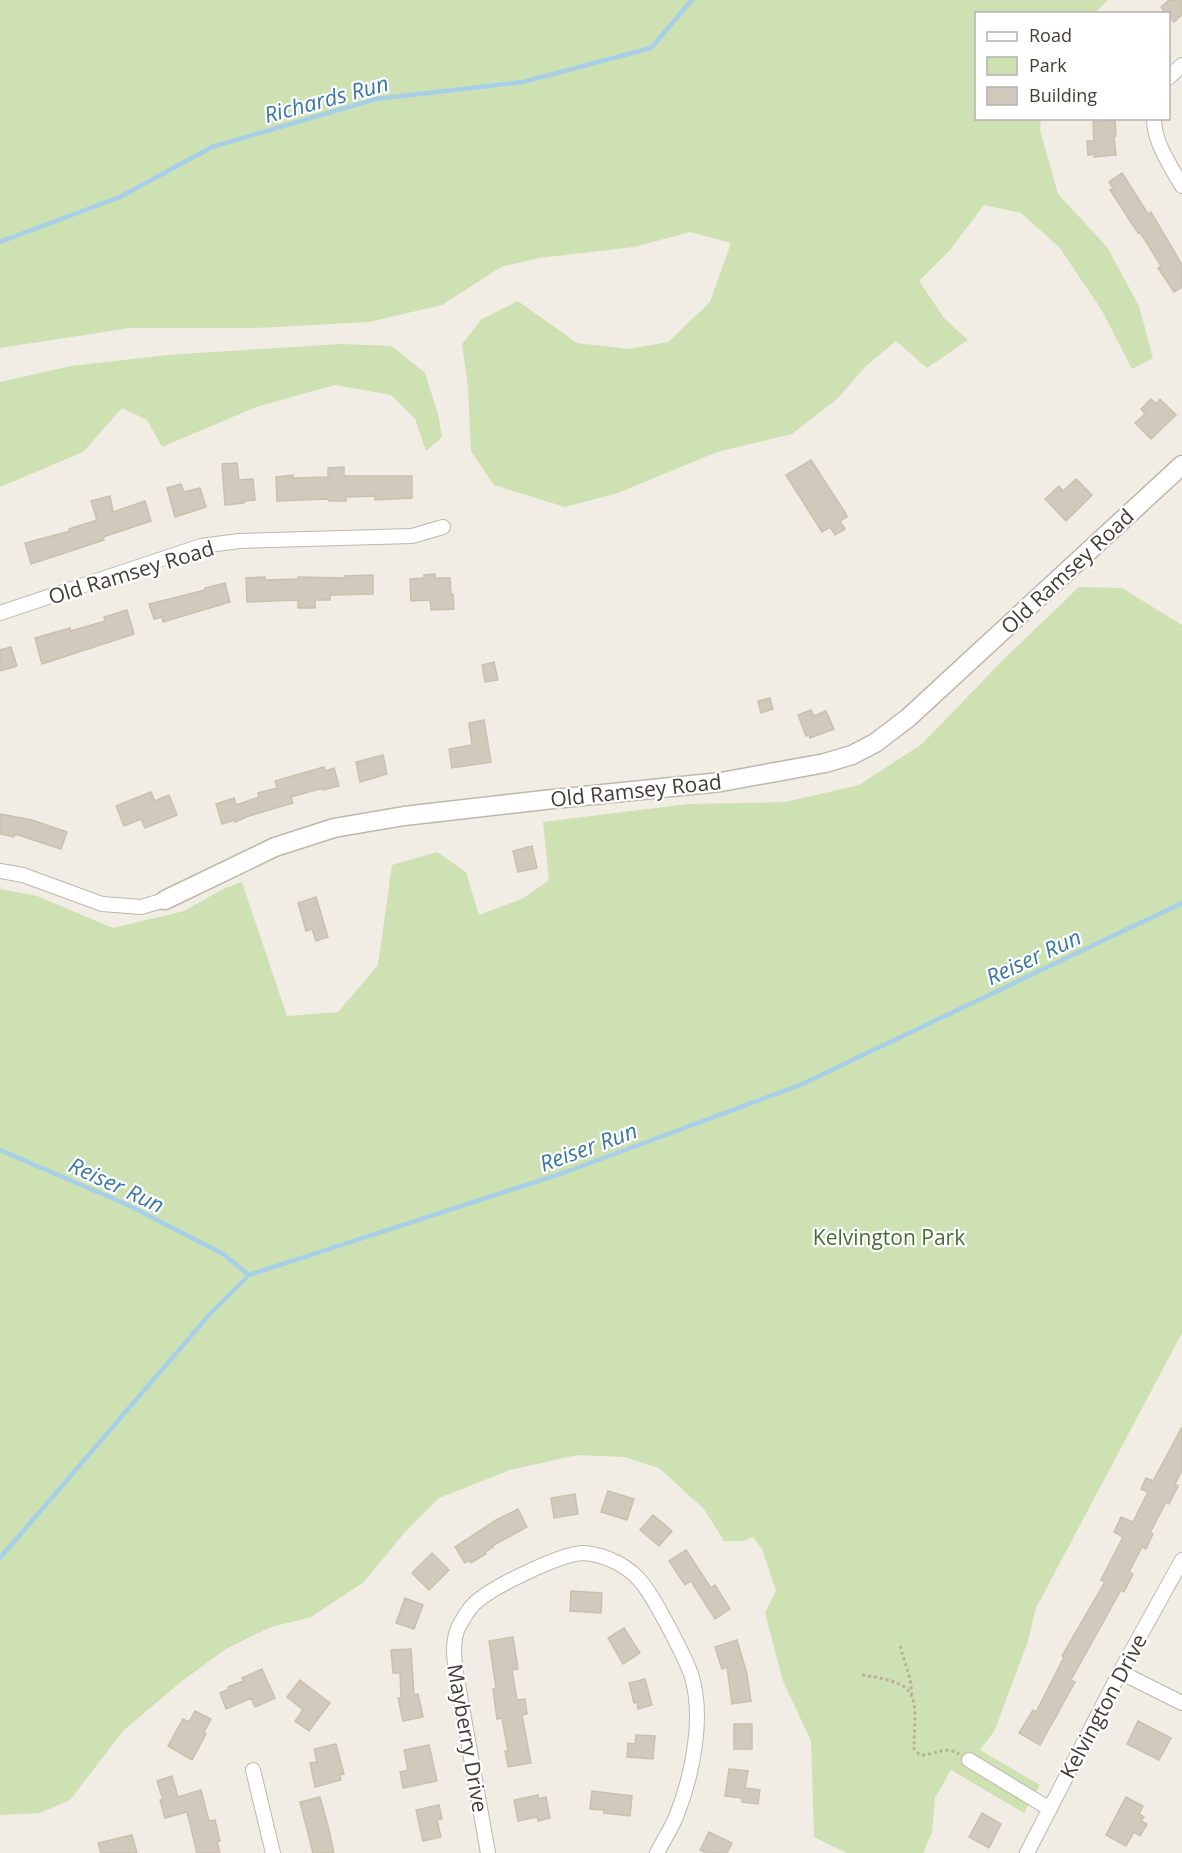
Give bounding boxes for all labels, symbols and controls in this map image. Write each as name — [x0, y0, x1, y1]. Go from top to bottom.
legend — [975, 12, 1170, 120]
text: Road — [1029, 23, 1072, 47]
text: Park — [1029, 53, 1067, 77]
water label: Richards Run — [260, 67, 392, 129]
text: Building — [1029, 83, 1097, 107]
street label: Old Ramsey Road — [995, 502, 1139, 640]
street label: Old Ramsey Road — [45, 533, 217, 611]
street label: Old Ramsey Road — [549, 767, 723, 813]
water label: Reiser Run — [980, 921, 1086, 991]
water label: Reiser Run — [535, 1114, 641, 1178]
water label: Reiser Run — [64, 1149, 170, 1219]
park label: Kelvington Park — [813, 1223, 965, 1251]
street label: Kelvington Drive — [1053, 1629, 1153, 1783]
street label: Mayberry Drive — [441, 1662, 495, 1814]

